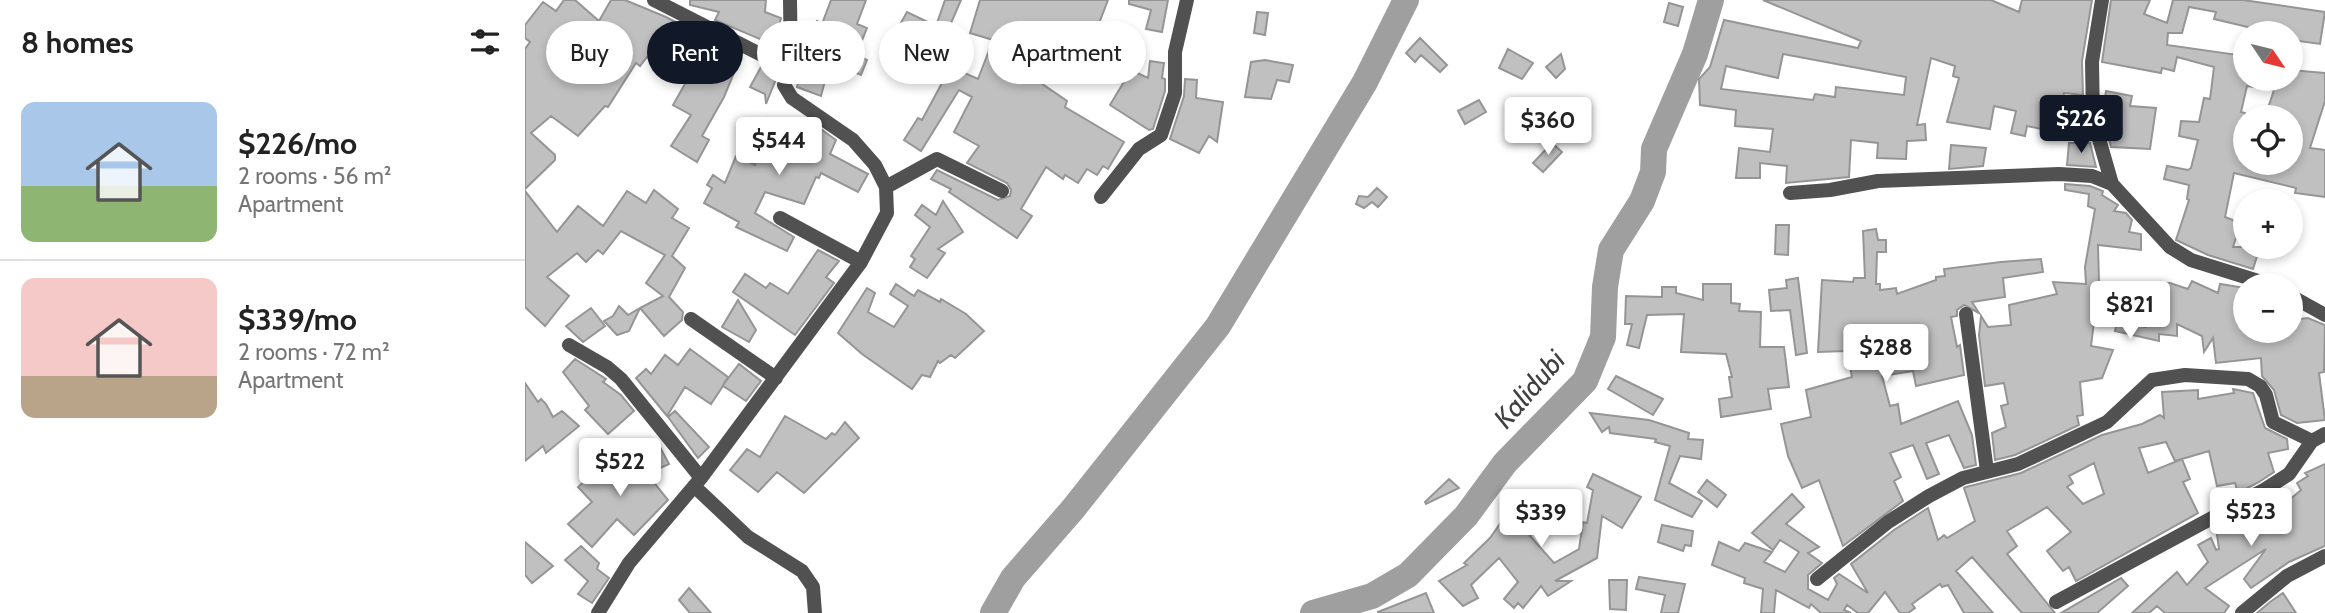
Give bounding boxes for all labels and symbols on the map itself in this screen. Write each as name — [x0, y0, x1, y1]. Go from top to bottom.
north arrow — [2233, 21, 2303, 91]
pin: $226 — [2040, 96, 2122, 155]
pin: $360 — [1507, 97, 1589, 157]
pin: $544 — [738, 118, 820, 177]
pin: $821 — [2089, 282, 2171, 341]
pin: $288 — [1845, 324, 1927, 384]
water label: Kalidubi — [1486, 343, 1573, 435]
pin: $522 — [579, 438, 661, 498]
pin: $523 — [2210, 489, 2292, 548]
pin: $339 — [1500, 490, 1582, 549]

